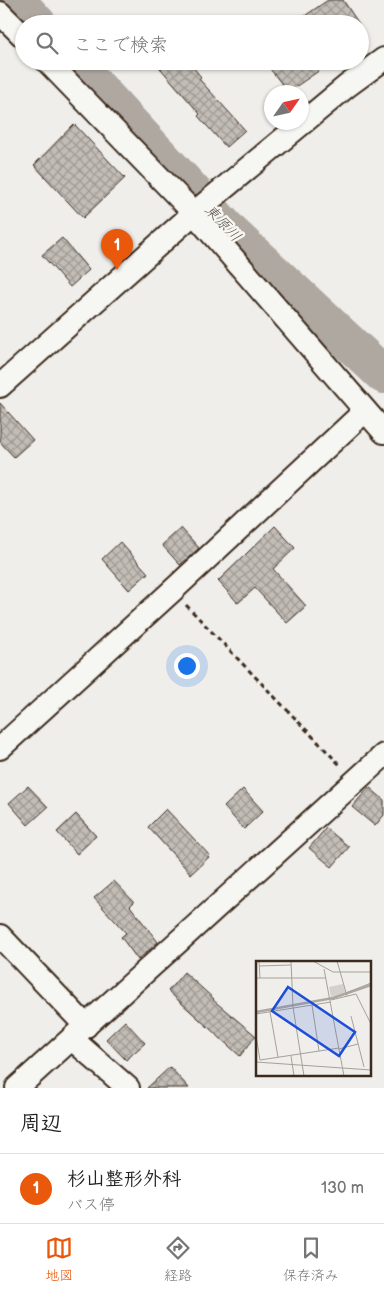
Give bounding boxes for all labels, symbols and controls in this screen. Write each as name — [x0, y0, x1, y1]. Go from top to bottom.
search box — [15, 15, 369, 70]
icon: search — [33, 29, 61, 57]
text: ここで検索 — [73, 34, 168, 57]
north arrow — [264, 85, 309, 130]
water label: 東原川 — [200, 201, 245, 246]
pin: 1 — [101, 229, 133, 270]
your location — [174, 653, 200, 679]
inset map — [256, 961, 372, 1076]
text: 周辺 — [20, 1111, 62, 1136]
text: 杉山整形外科 — [67, 1168, 181, 1191]
text: 1 — [33, 1179, 39, 1198]
text: 130 m — [321, 1179, 364, 1198]
text: バス停 — [67, 1196, 115, 1215]
tab: 地図 — [45, 1234, 73, 1284]
tab: 経路 — [164, 1234, 192, 1284]
tab: 保存済み — [283, 1234, 339, 1284]

